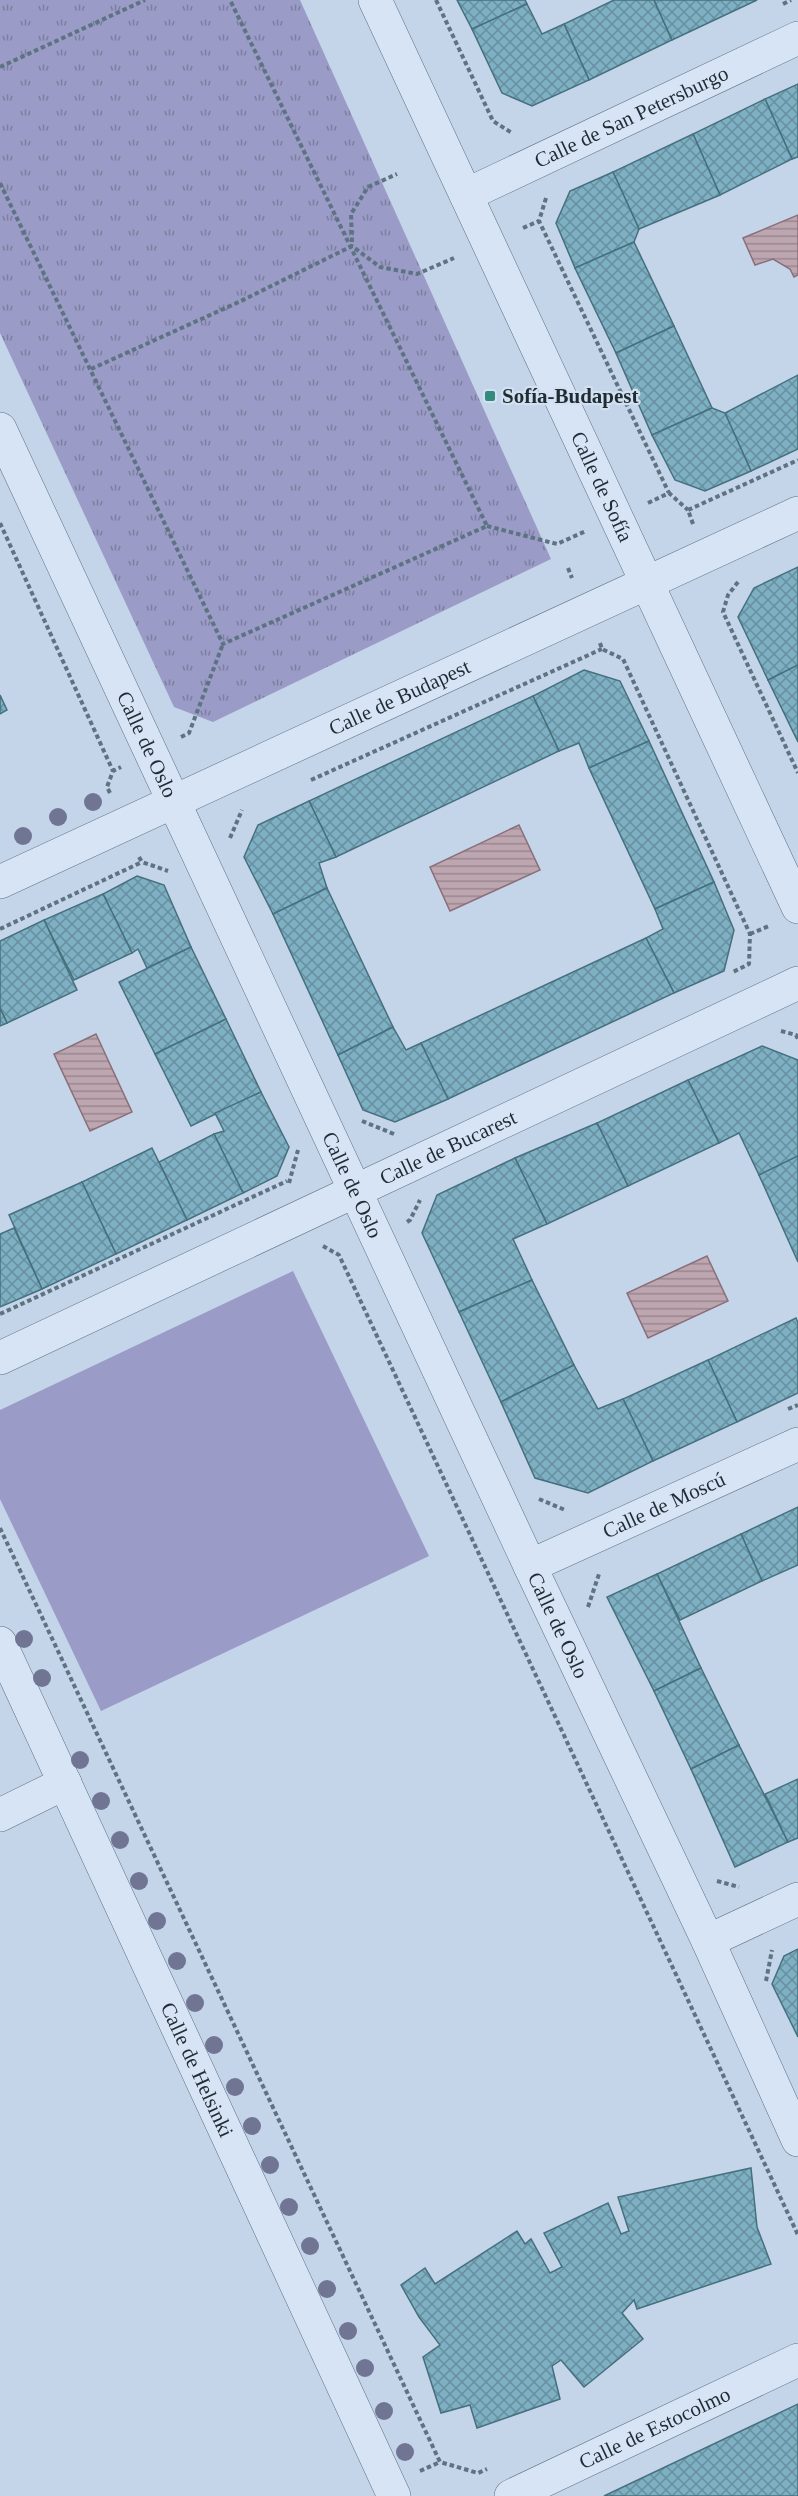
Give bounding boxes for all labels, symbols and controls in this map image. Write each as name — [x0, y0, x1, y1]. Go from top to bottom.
street label: Calle de San Petersburgo — [531, 61, 732, 173]
place label: Sofía-Budapest — [502, 384, 639, 408]
marker: Sofía-Budapest — [483, 389, 497, 403]
street label: Calle de Sofía — [566, 428, 638, 546]
street label: Calle de Budapest — [325, 654, 474, 740]
street label: Calle de Oslo — [112, 688, 182, 801]
street label: Calle de Bucarest — [376, 1105, 520, 1190]
street label: Calle de Oslo — [317, 1128, 387, 1242]
street label: Calle de Moscú — [599, 1467, 729, 1543]
street label: Calle de Oslo — [523, 1568, 593, 1682]
street label: Calle de Helsinki — [156, 1998, 239, 2141]
street label: Calle de Estocolmo — [575, 2382, 734, 2474]

